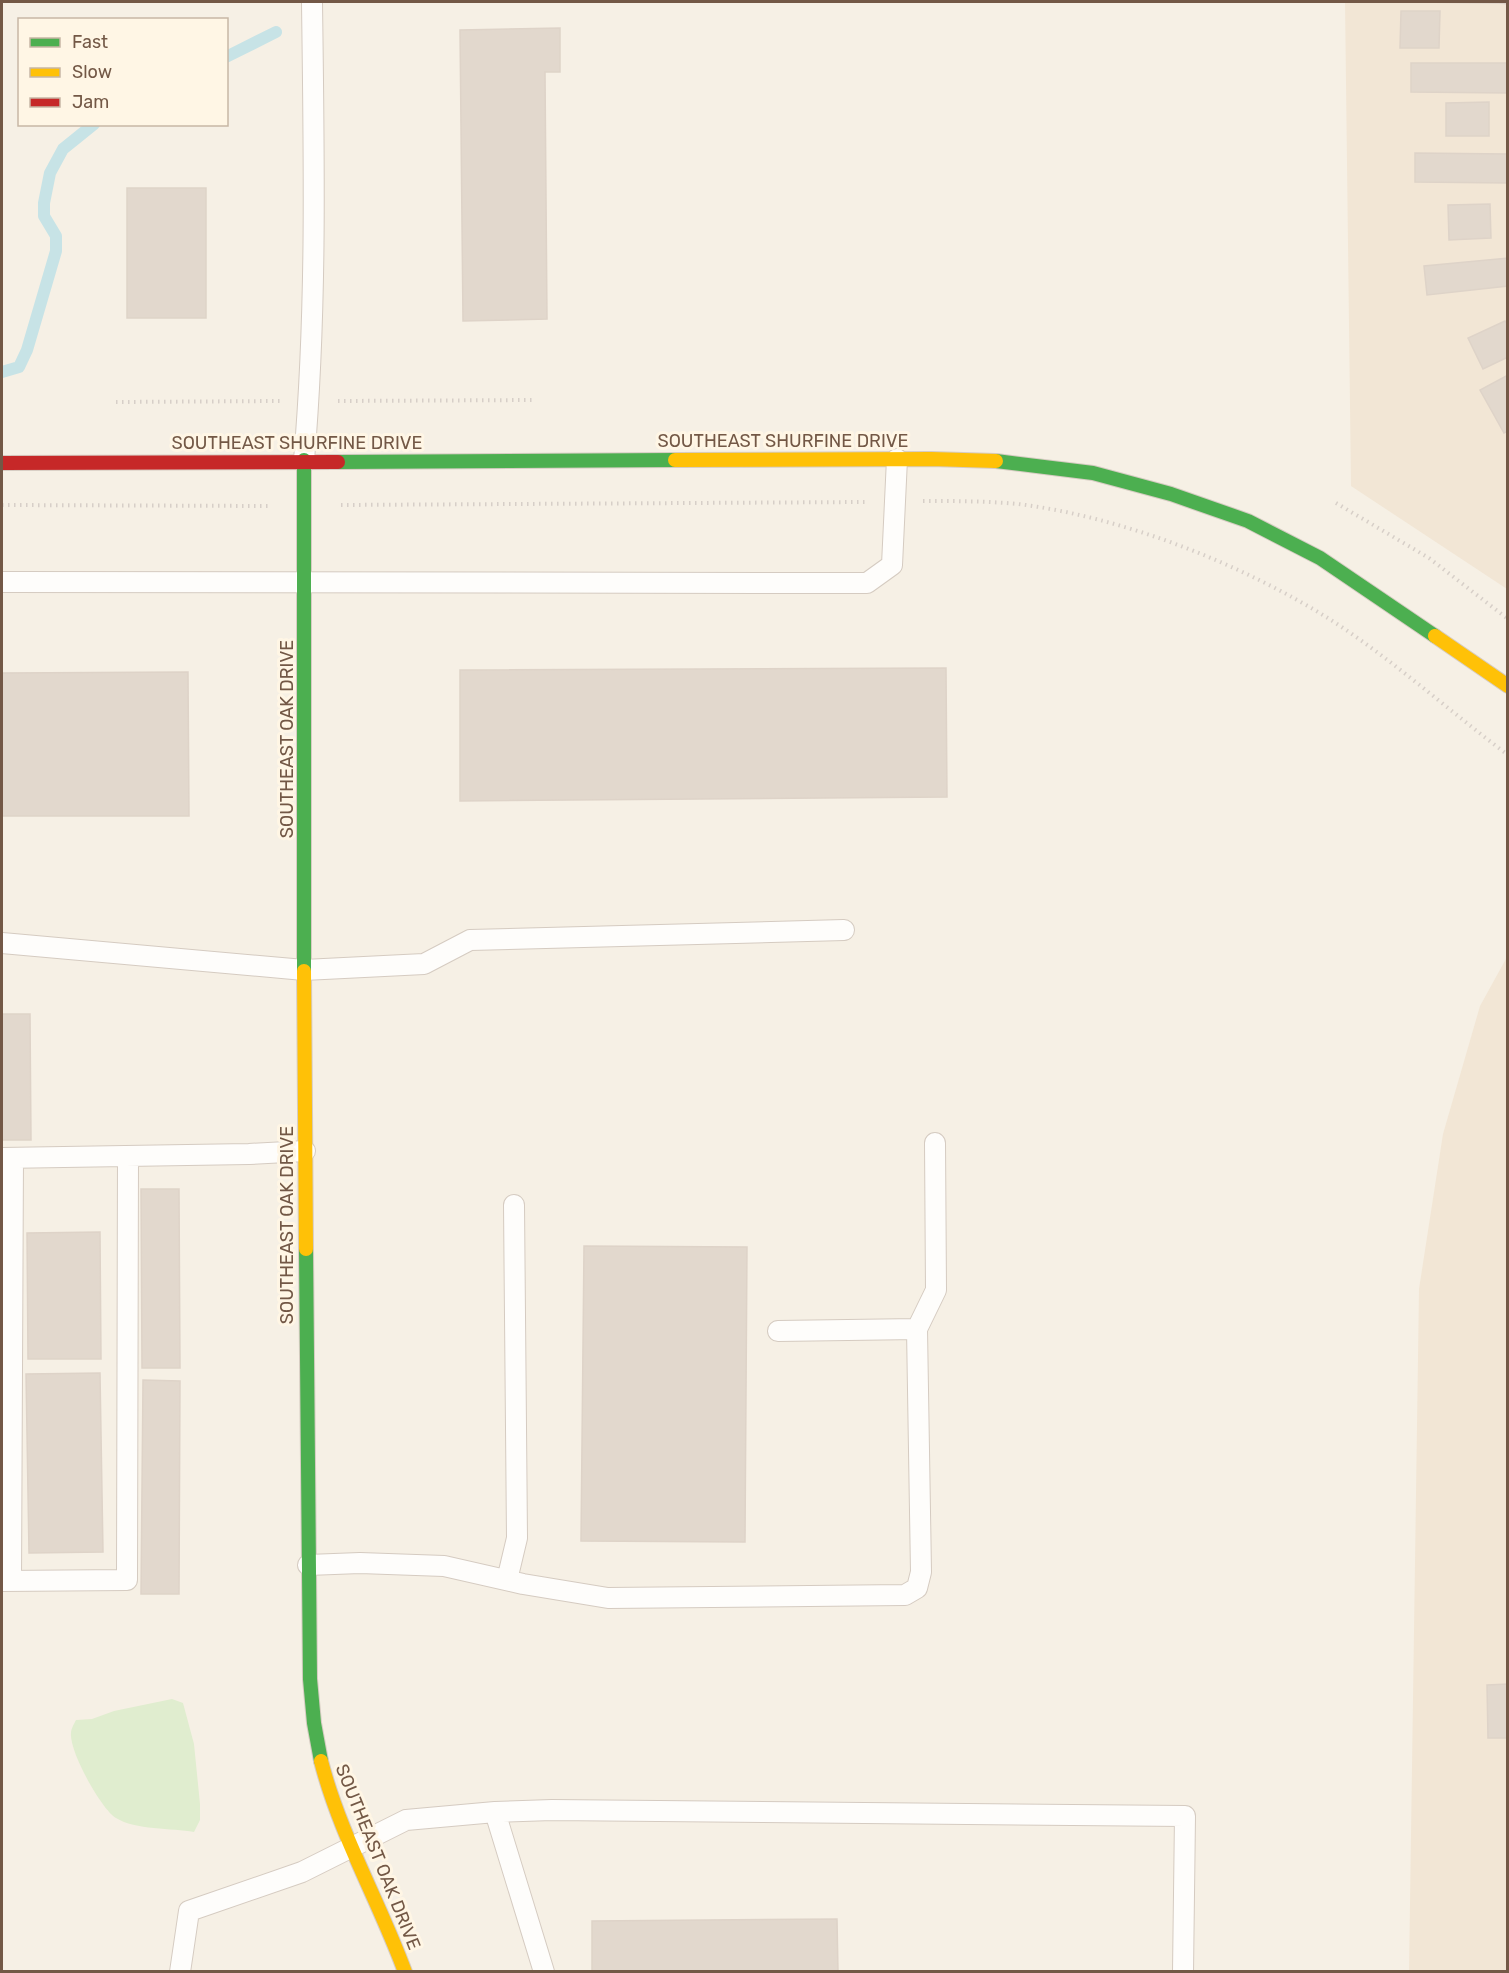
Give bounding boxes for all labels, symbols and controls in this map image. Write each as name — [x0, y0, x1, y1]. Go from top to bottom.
legend — [18, 18, 228, 126]
text: Fast — [72, 31, 108, 53]
text: Slow — [72, 61, 112, 83]
text: Jam — [72, 91, 109, 113]
street label: SOUTHEAST SHURFINE DRIVE — [657, 430, 909, 452]
street label: SOUTHEAST SHURFINE DRIVE — [171, 432, 423, 454]
street label: SOUTHEAST OAK DRIVE — [276, 640, 298, 838]
street label: SOUTHEAST OAK DRIVE — [276, 1126, 298, 1324]
street label: SOUTHEAST OAK DRIVE — [331, 1761, 425, 1953]

